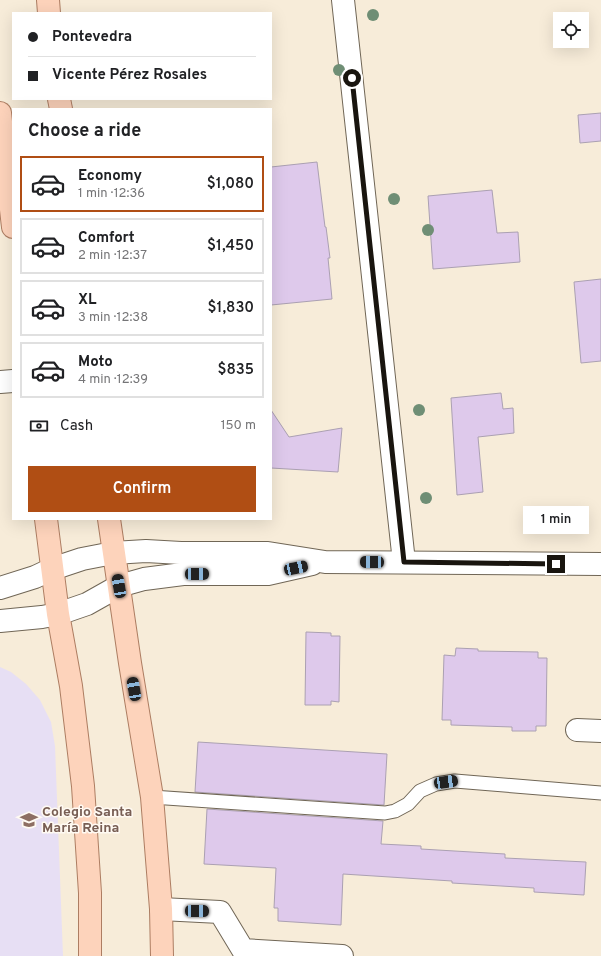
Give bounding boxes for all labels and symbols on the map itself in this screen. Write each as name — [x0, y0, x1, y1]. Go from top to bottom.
route start — [343, 69, 361, 87]
callout: 1 min — [523, 506, 589, 534]
route end — [547, 555, 565, 573]
car — [360, 556, 384, 568]
car — [283, 560, 309, 576]
car — [185, 568, 209, 580]
car — [111, 573, 127, 599]
car — [126, 676, 142, 702]
car — [433, 774, 459, 790]
place label: Colegio Santa María Reina — [42, 804, 132, 837]
school or university icon: Colegio Santa María Reina — [19, 810, 39, 830]
car — [185, 905, 209, 917]

